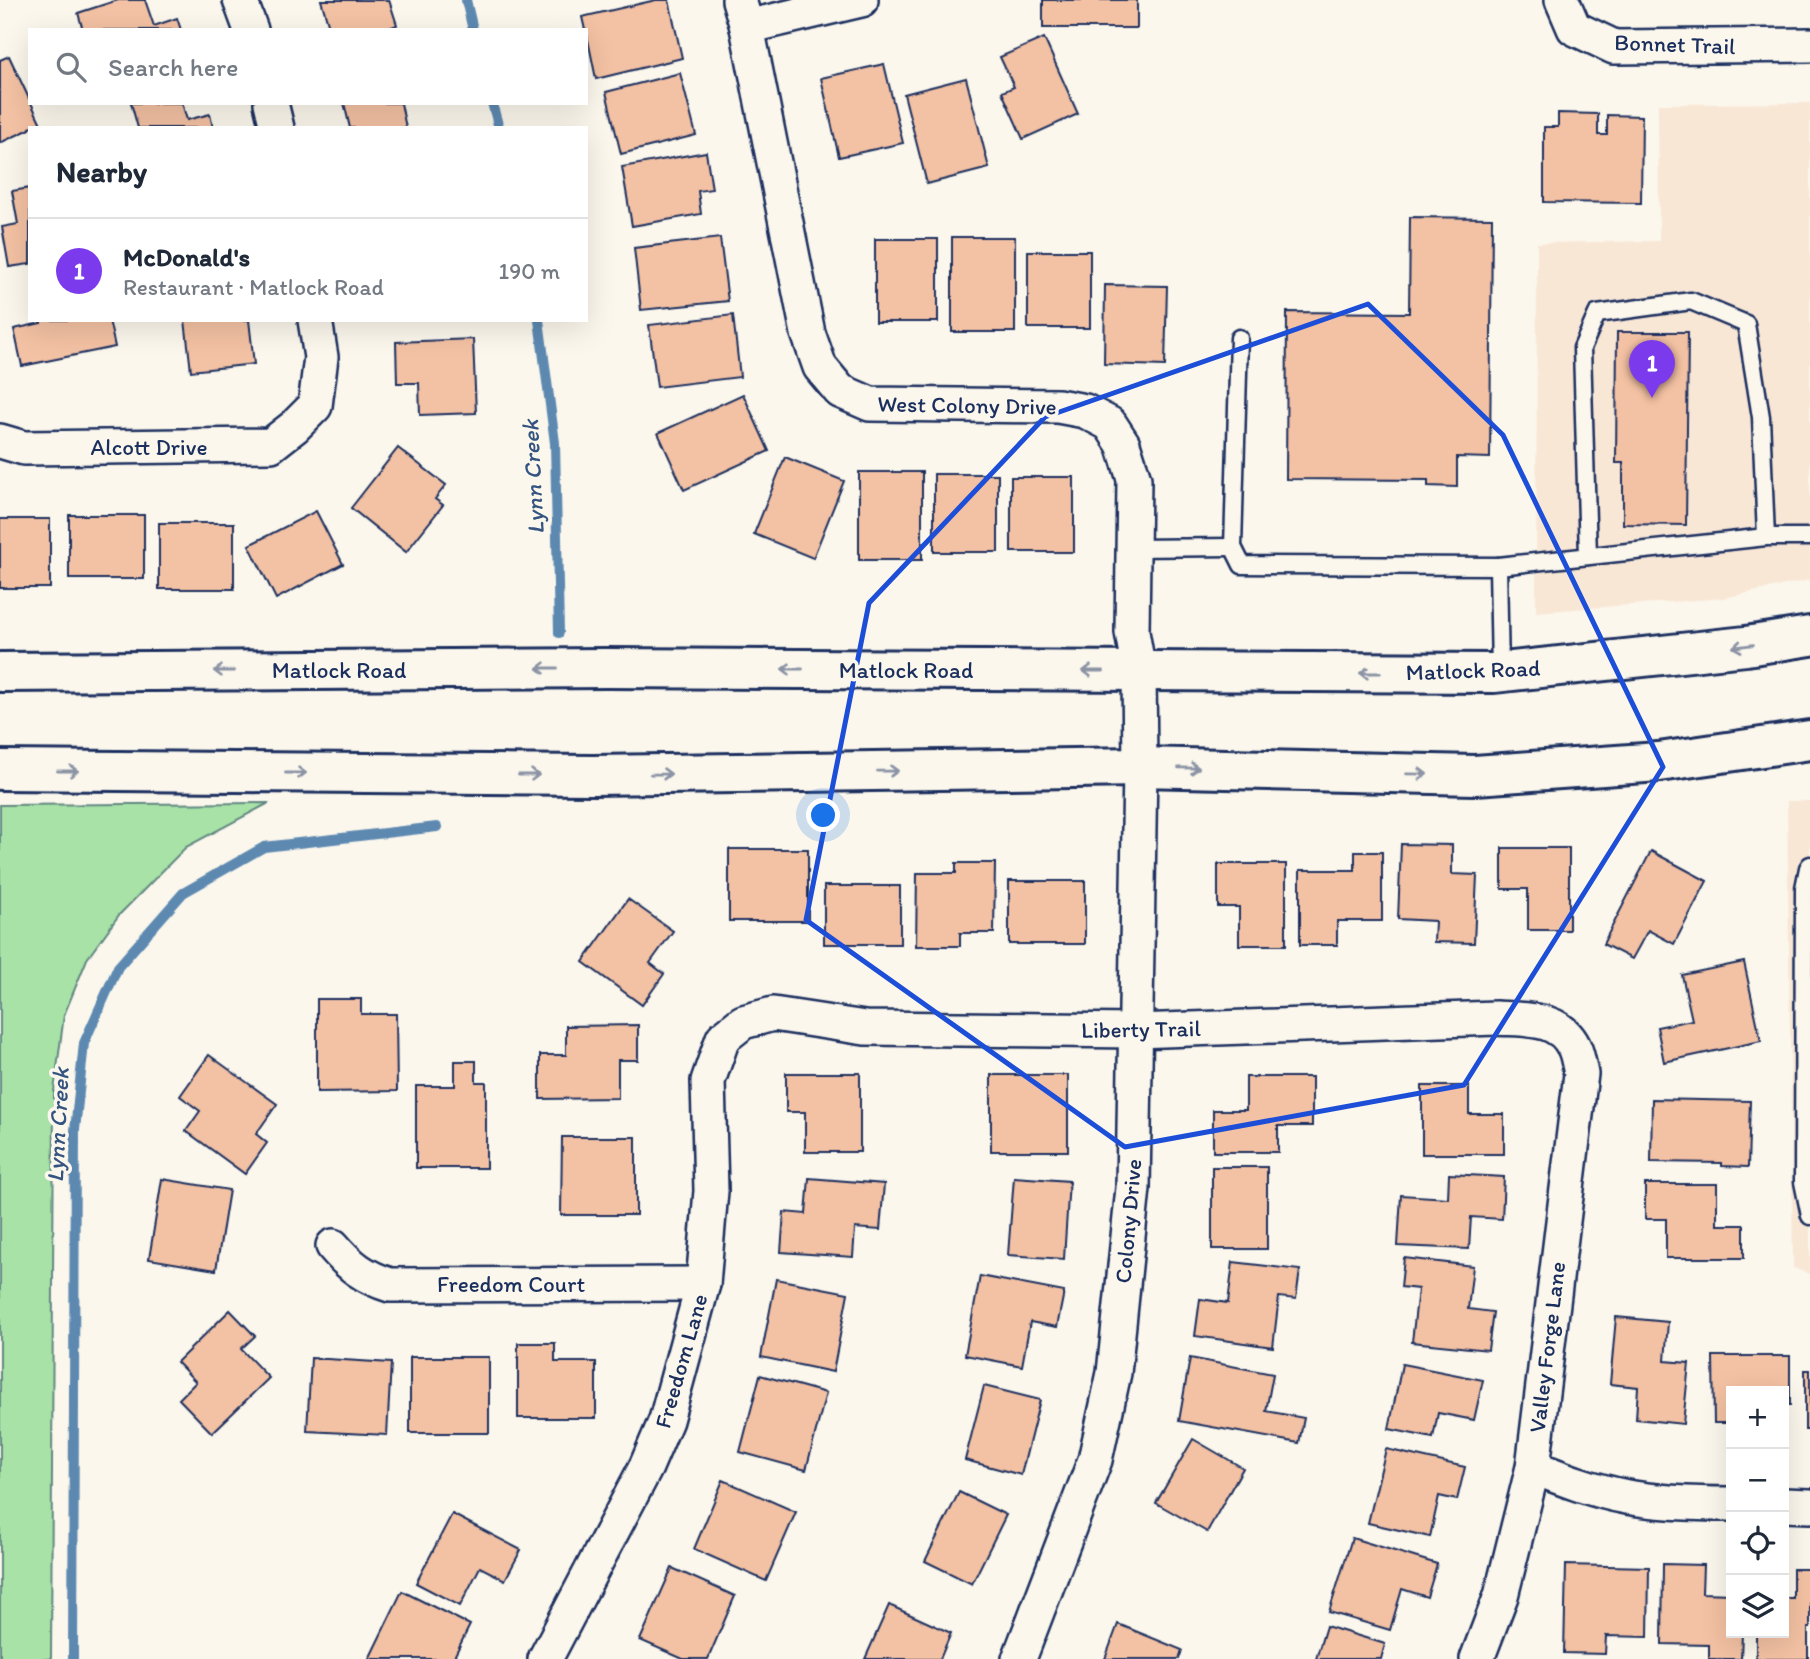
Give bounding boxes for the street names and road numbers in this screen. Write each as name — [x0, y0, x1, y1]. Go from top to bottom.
street label: Bonnet Trail — [1614, 28, 1737, 60]
street label: West Colony Drive — [877, 389, 1057, 421]
street label: Alcott Drive — [90, 433, 208, 461]
street label: Matlock Road — [1405, 654, 1541, 686]
street label: Matlock Road — [272, 656, 406, 684]
street label: Matlock Road — [839, 656, 973, 684]
street label: Liberty Trail — [1081, 1014, 1202, 1044]
street label: Colony Drive — [1109, 1158, 1147, 1284]
street label: Valley Forge Lane — [1523, 1260, 1571, 1434]
street label: Freedom Court — [437, 1270, 585, 1298]
street label: Freedom Lane — [648, 1290, 714, 1432]

